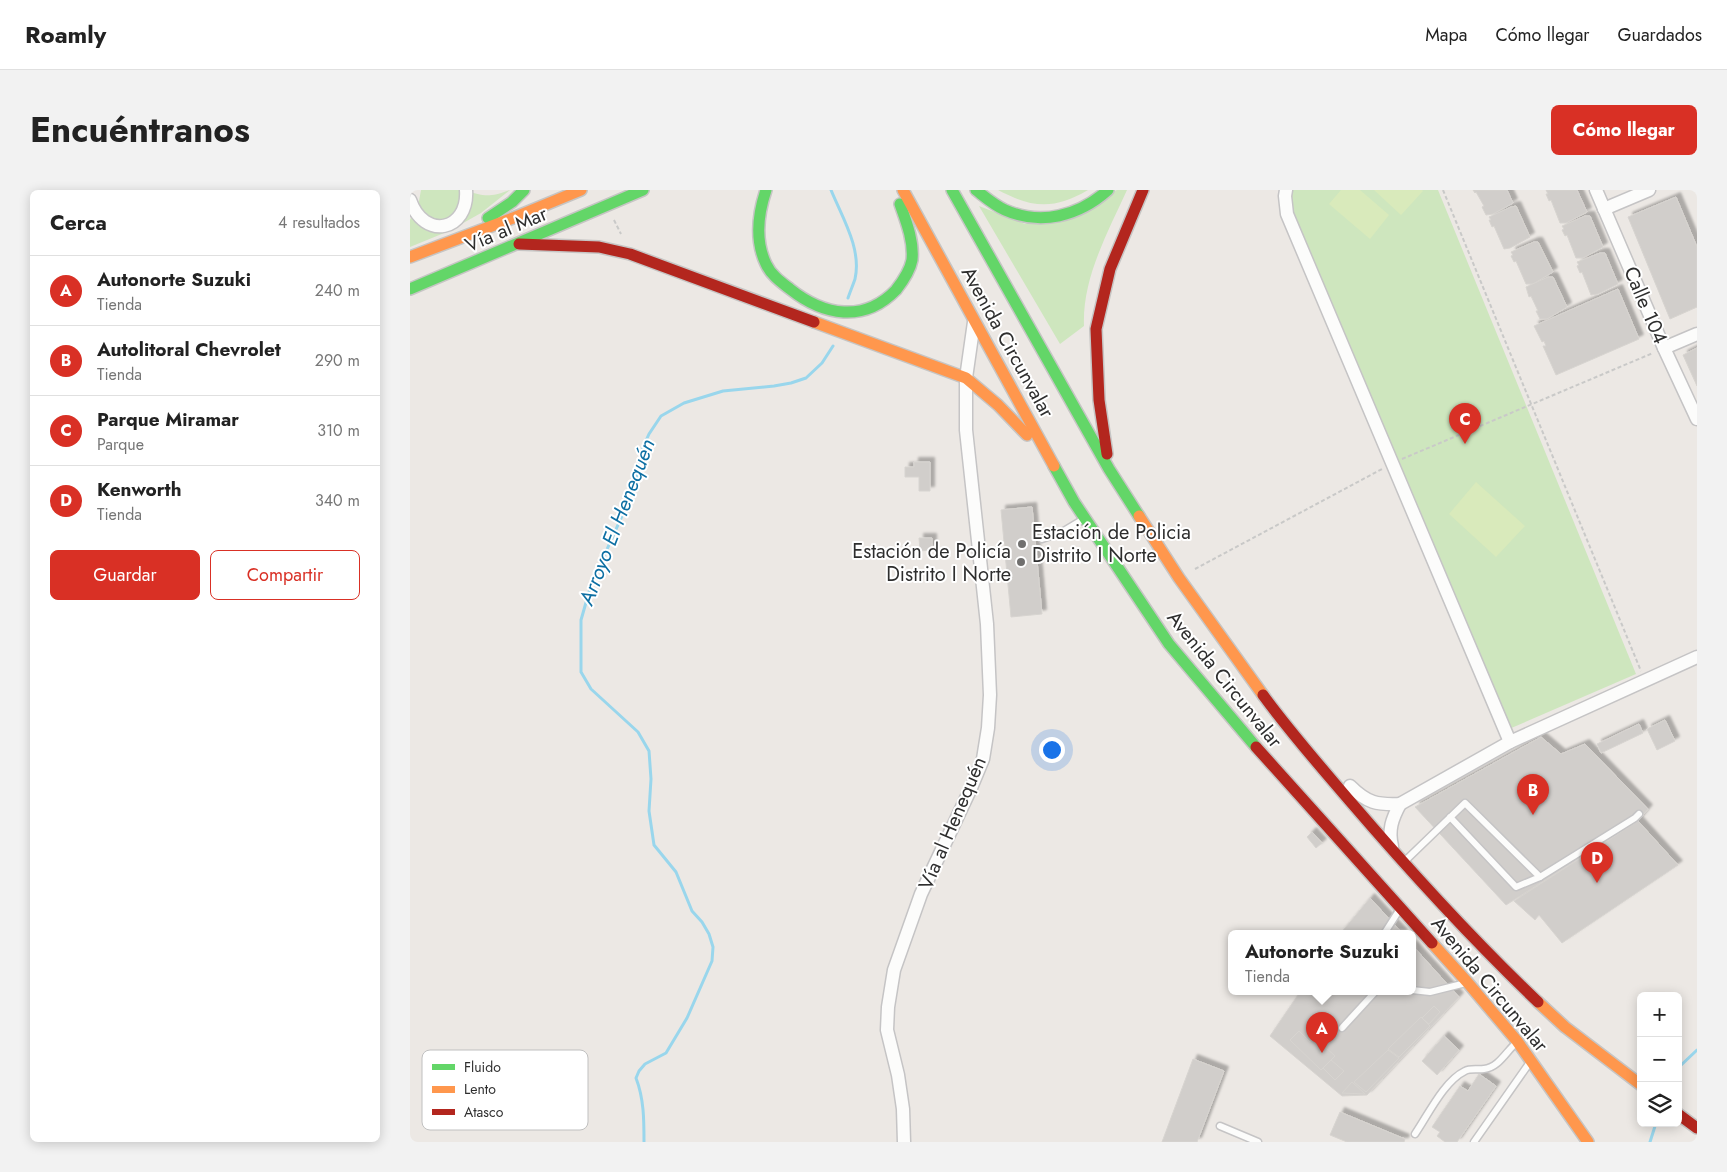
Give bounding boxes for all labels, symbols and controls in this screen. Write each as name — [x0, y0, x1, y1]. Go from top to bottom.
text: Roamly — [25, 17, 106, 52]
text: Mapa — [1425, 22, 1467, 48]
text: Cómo llegar — [1495, 22, 1590, 48]
text: Guardados — [1618, 22, 1702, 48]
text: Encuéntranos — [30, 105, 250, 155]
button: Cómo llegar — [1551, 105, 1697, 155]
street label: Vía al Mar — [461, 199, 552, 260]
text: Cerca — [50, 208, 107, 238]
text: 4 resultados — [278, 211, 360, 234]
street label: Avenida Circunvalar — [954, 261, 1061, 423]
street label: Calle 104 — [1616, 262, 1675, 349]
text: Autonorte Suzuki — [97, 266, 251, 293]
text: A — [60, 279, 72, 302]
text: 240 m — [315, 279, 360, 302]
text: Tienda — [97, 293, 142, 316]
text: Autolitoral Chevrolet — [97, 336, 281, 363]
text: B — [61, 349, 71, 372]
text: 290 m — [315, 349, 360, 372]
text: Tienda — [97, 363, 142, 386]
pin: C — [1449, 403, 1481, 444]
text: Parque Miramar — [97, 406, 239, 433]
text: C — [60, 419, 72, 442]
text: 310 m — [317, 419, 360, 442]
text: Parque — [97, 433, 144, 456]
water label: Arroyo El Henequén — [571, 434, 663, 610]
text: Kenworth — [97, 476, 181, 503]
text: D — [60, 489, 72, 512]
text: 340 m — [315, 489, 360, 512]
text: Tienda — [97, 503, 142, 526]
place label: Estación de Policia Distrito I Norte — [1032, 518, 1191, 570]
place label: Estación de Policía Distrito I Norte — [852, 537, 1011, 589]
marker: Estación de Policia Distrito I Norte — [1016, 538, 1028, 550]
button: Guardar — [50, 550, 200, 600]
button: Compartir — [210, 550, 360, 600]
marker: Estación de Policía Distrito I Norte — [1015, 556, 1027, 568]
street label: Avenida Circunvalar — [1160, 604, 1289, 754]
your location — [1039, 737, 1065, 763]
street label: Vía al Henequén — [911, 752, 994, 894]
pin: B — [1517, 774, 1549, 815]
pin: D — [1581, 842, 1613, 883]
street label: Avenida Circunvalar — [1424, 910, 1555, 1059]
popup — [1228, 930, 1416, 995]
text: Autonorte Suzuki — [1245, 938, 1399, 965]
text: Tienda — [1245, 965, 1290, 988]
map controls — [1637, 992, 1682, 1127]
button: + — [1637, 992, 1682, 1037]
pin: A — [1306, 1012, 1338, 1053]
button: − — [1637, 1037, 1682, 1082]
legend — [422, 1050, 588, 1130]
text: Fluido — [464, 1057, 501, 1077]
text: Lento — [464, 1079, 496, 1099]
button: layers — [1637, 1082, 1682, 1127]
text: Atasco — [464, 1102, 504, 1122]

